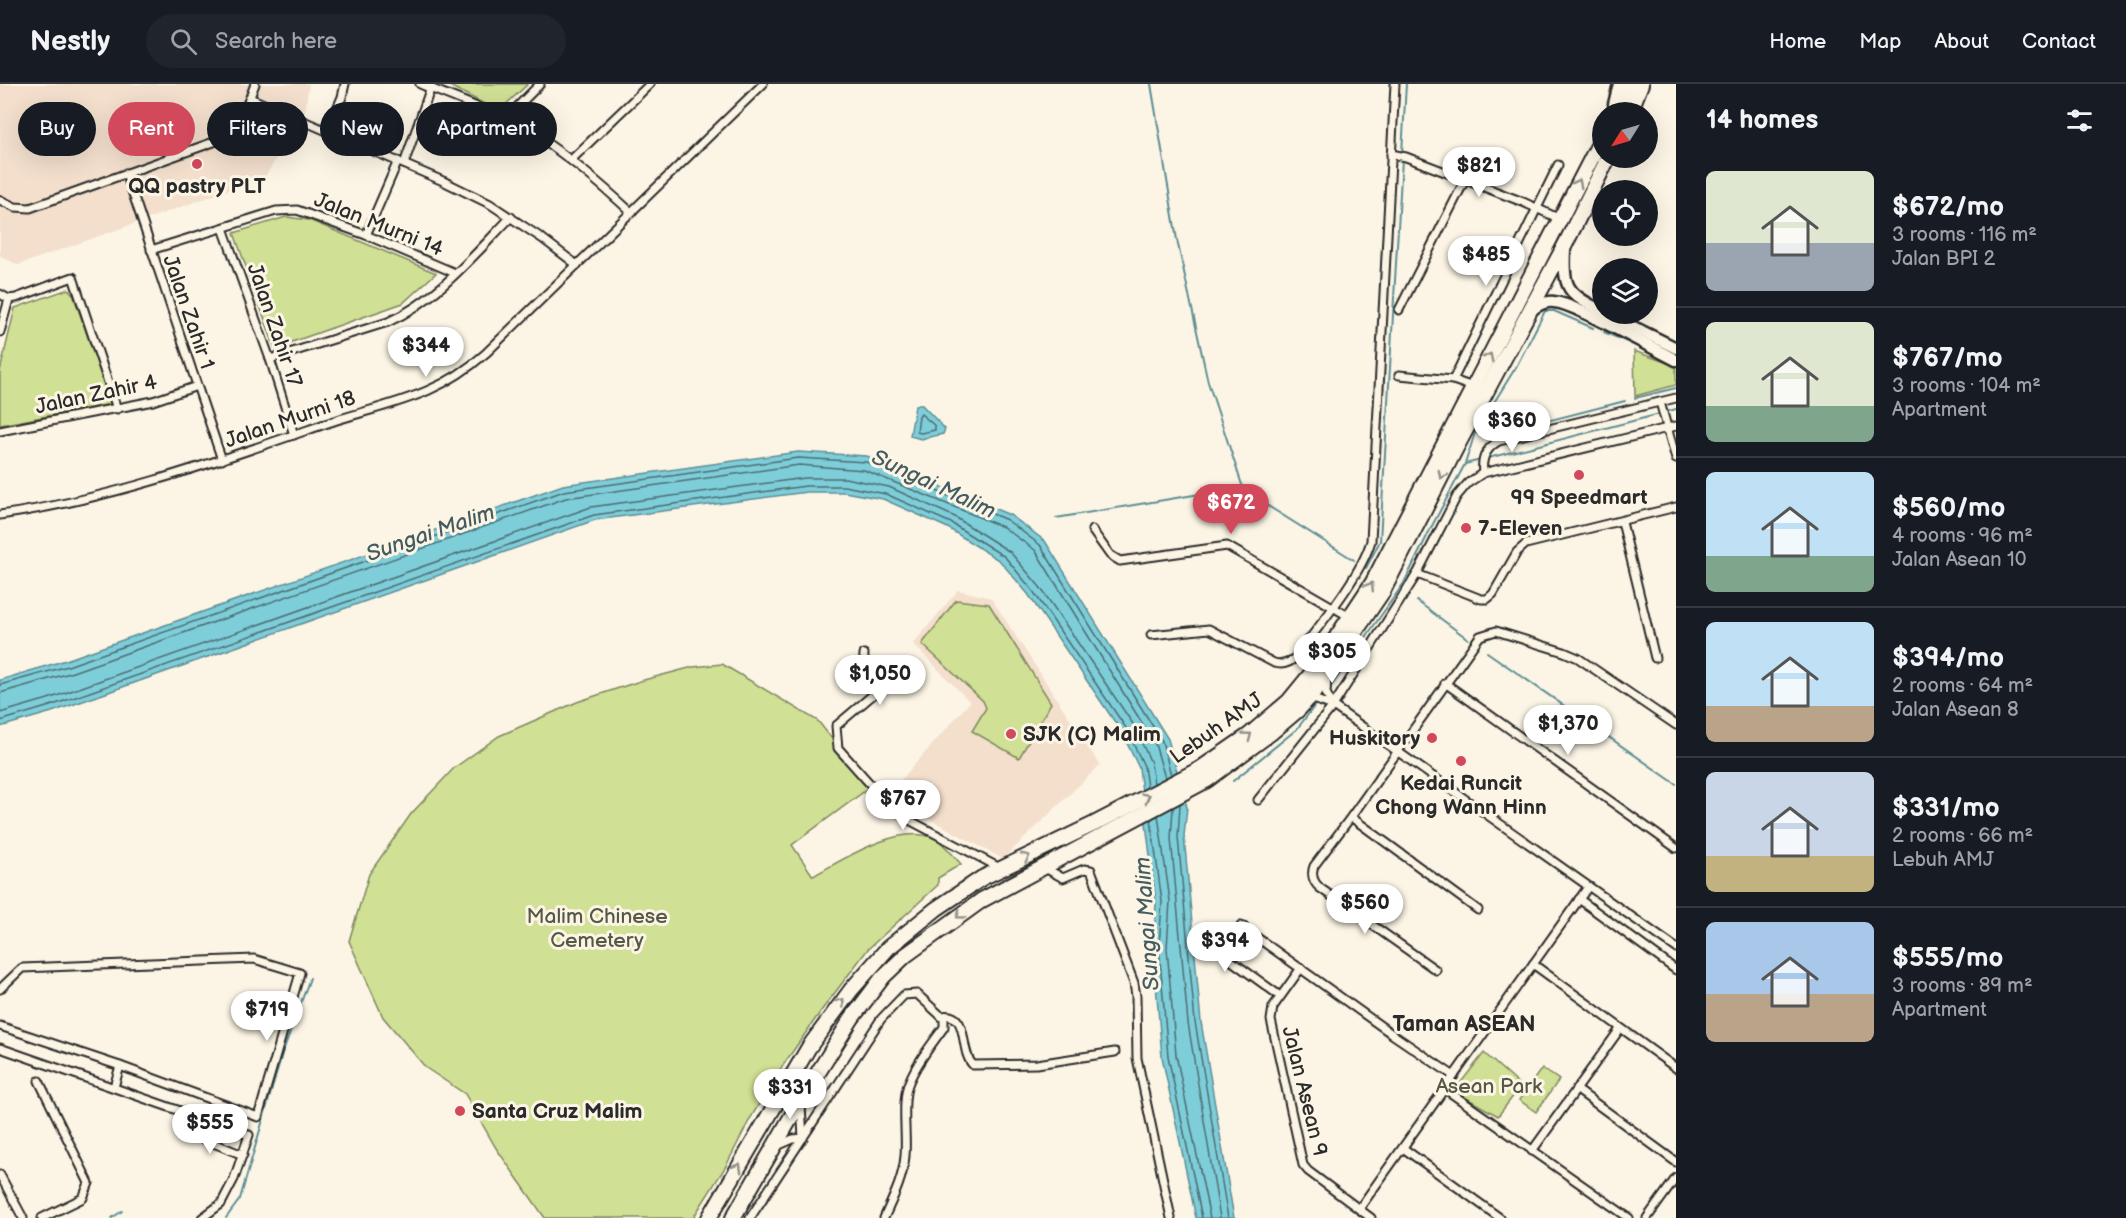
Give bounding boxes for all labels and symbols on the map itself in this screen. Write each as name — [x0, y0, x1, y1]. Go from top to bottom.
north arrow — [1592, 102, 1658, 168]
pin: $821 — [1443, 147, 1515, 198]
marker: QQ pastry PLT — [190, 157, 204, 171]
place label: QQ pastry PLT — [128, 174, 266, 199]
one-way arrow — [1571, 179, 1583, 190]
street label: Jalan Murni 14 — [311, 187, 447, 262]
pin: $485 — [1450, 236, 1522, 287]
street label: Jalan Zahir 1 — [157, 252, 220, 373]
street label: Jalan Zahir 17 — [242, 260, 308, 391]
pin: $344 — [390, 327, 462, 378]
one-way arrow — [1482, 352, 1493, 363]
street label: Jalan Zahir 4 — [33, 369, 159, 420]
street label: Jalan Murni 18 — [222, 385, 359, 454]
pin: $360 — [1476, 402, 1548, 453]
water label: Sungai Malim — [867, 444, 1000, 525]
marker: 99 Speedmart — [1572, 468, 1586, 482]
one-way arrow — [1438, 469, 1450, 480]
pin: $672 — [1195, 484, 1267, 535]
place label: 99 Speedmart — [1510, 485, 1648, 510]
water label: Sungai Malim — [363, 499, 498, 568]
place label: 7-Eleven — [1478, 516, 1563, 541]
marker: 7-Eleven — [1459, 521, 1473, 535]
one-way arrow — [1363, 582, 1375, 592]
pin: $305 — [1296, 633, 1368, 684]
pin: $1,050 — [831, 655, 929, 706]
street label: Lebuh AMJ — [1165, 687, 1268, 769]
pin: $1,370 — [1519, 705, 1617, 756]
place label: SJK (C) Malim — [1023, 722, 1161, 747]
place label: Huskitory — [1329, 726, 1420, 751]
marker: SJK (C) Malim — [1004, 727, 1018, 741]
marker: Huskitory — [1425, 731, 1439, 745]
one-way arrow — [1242, 732, 1253, 743]
marker: Kedai Runcit Chong Wann Hinn — [1454, 754, 1468, 768]
place label: Kedai Runcit Chong Wann Hinn — [1375, 771, 1547, 820]
pin: $767 — [867, 780, 939, 831]
one-way arrow — [1140, 793, 1151, 804]
one-way arrow — [1019, 853, 1030, 865]
water label: Sungai Malim — [1129, 856, 1166, 992]
pin: $560 — [1329, 884, 1401, 935]
park label: Malim Chinese Cemetery — [526, 904, 668, 953]
one-way arrow — [956, 908, 967, 919]
pin: $394 — [1189, 922, 1261, 973]
pin: $719 — [231, 991, 303, 1042]
one-way arrow — [834, 998, 845, 1009]
district label: Taman ASEAN — [1392, 1011, 1536, 1038]
street label: Jalan Asean 9 — [1276, 1024, 1333, 1159]
pin: $331 — [754, 1069, 826, 1120]
park label: Asean Park — [1436, 1074, 1543, 1099]
place label: Santa Cruz Malim — [472, 1099, 642, 1124]
pin: $555 — [174, 1104, 246, 1155]
marker: Santa Cruz Malim — [453, 1104, 467, 1118]
one-way arrow — [731, 1163, 743, 1173]

